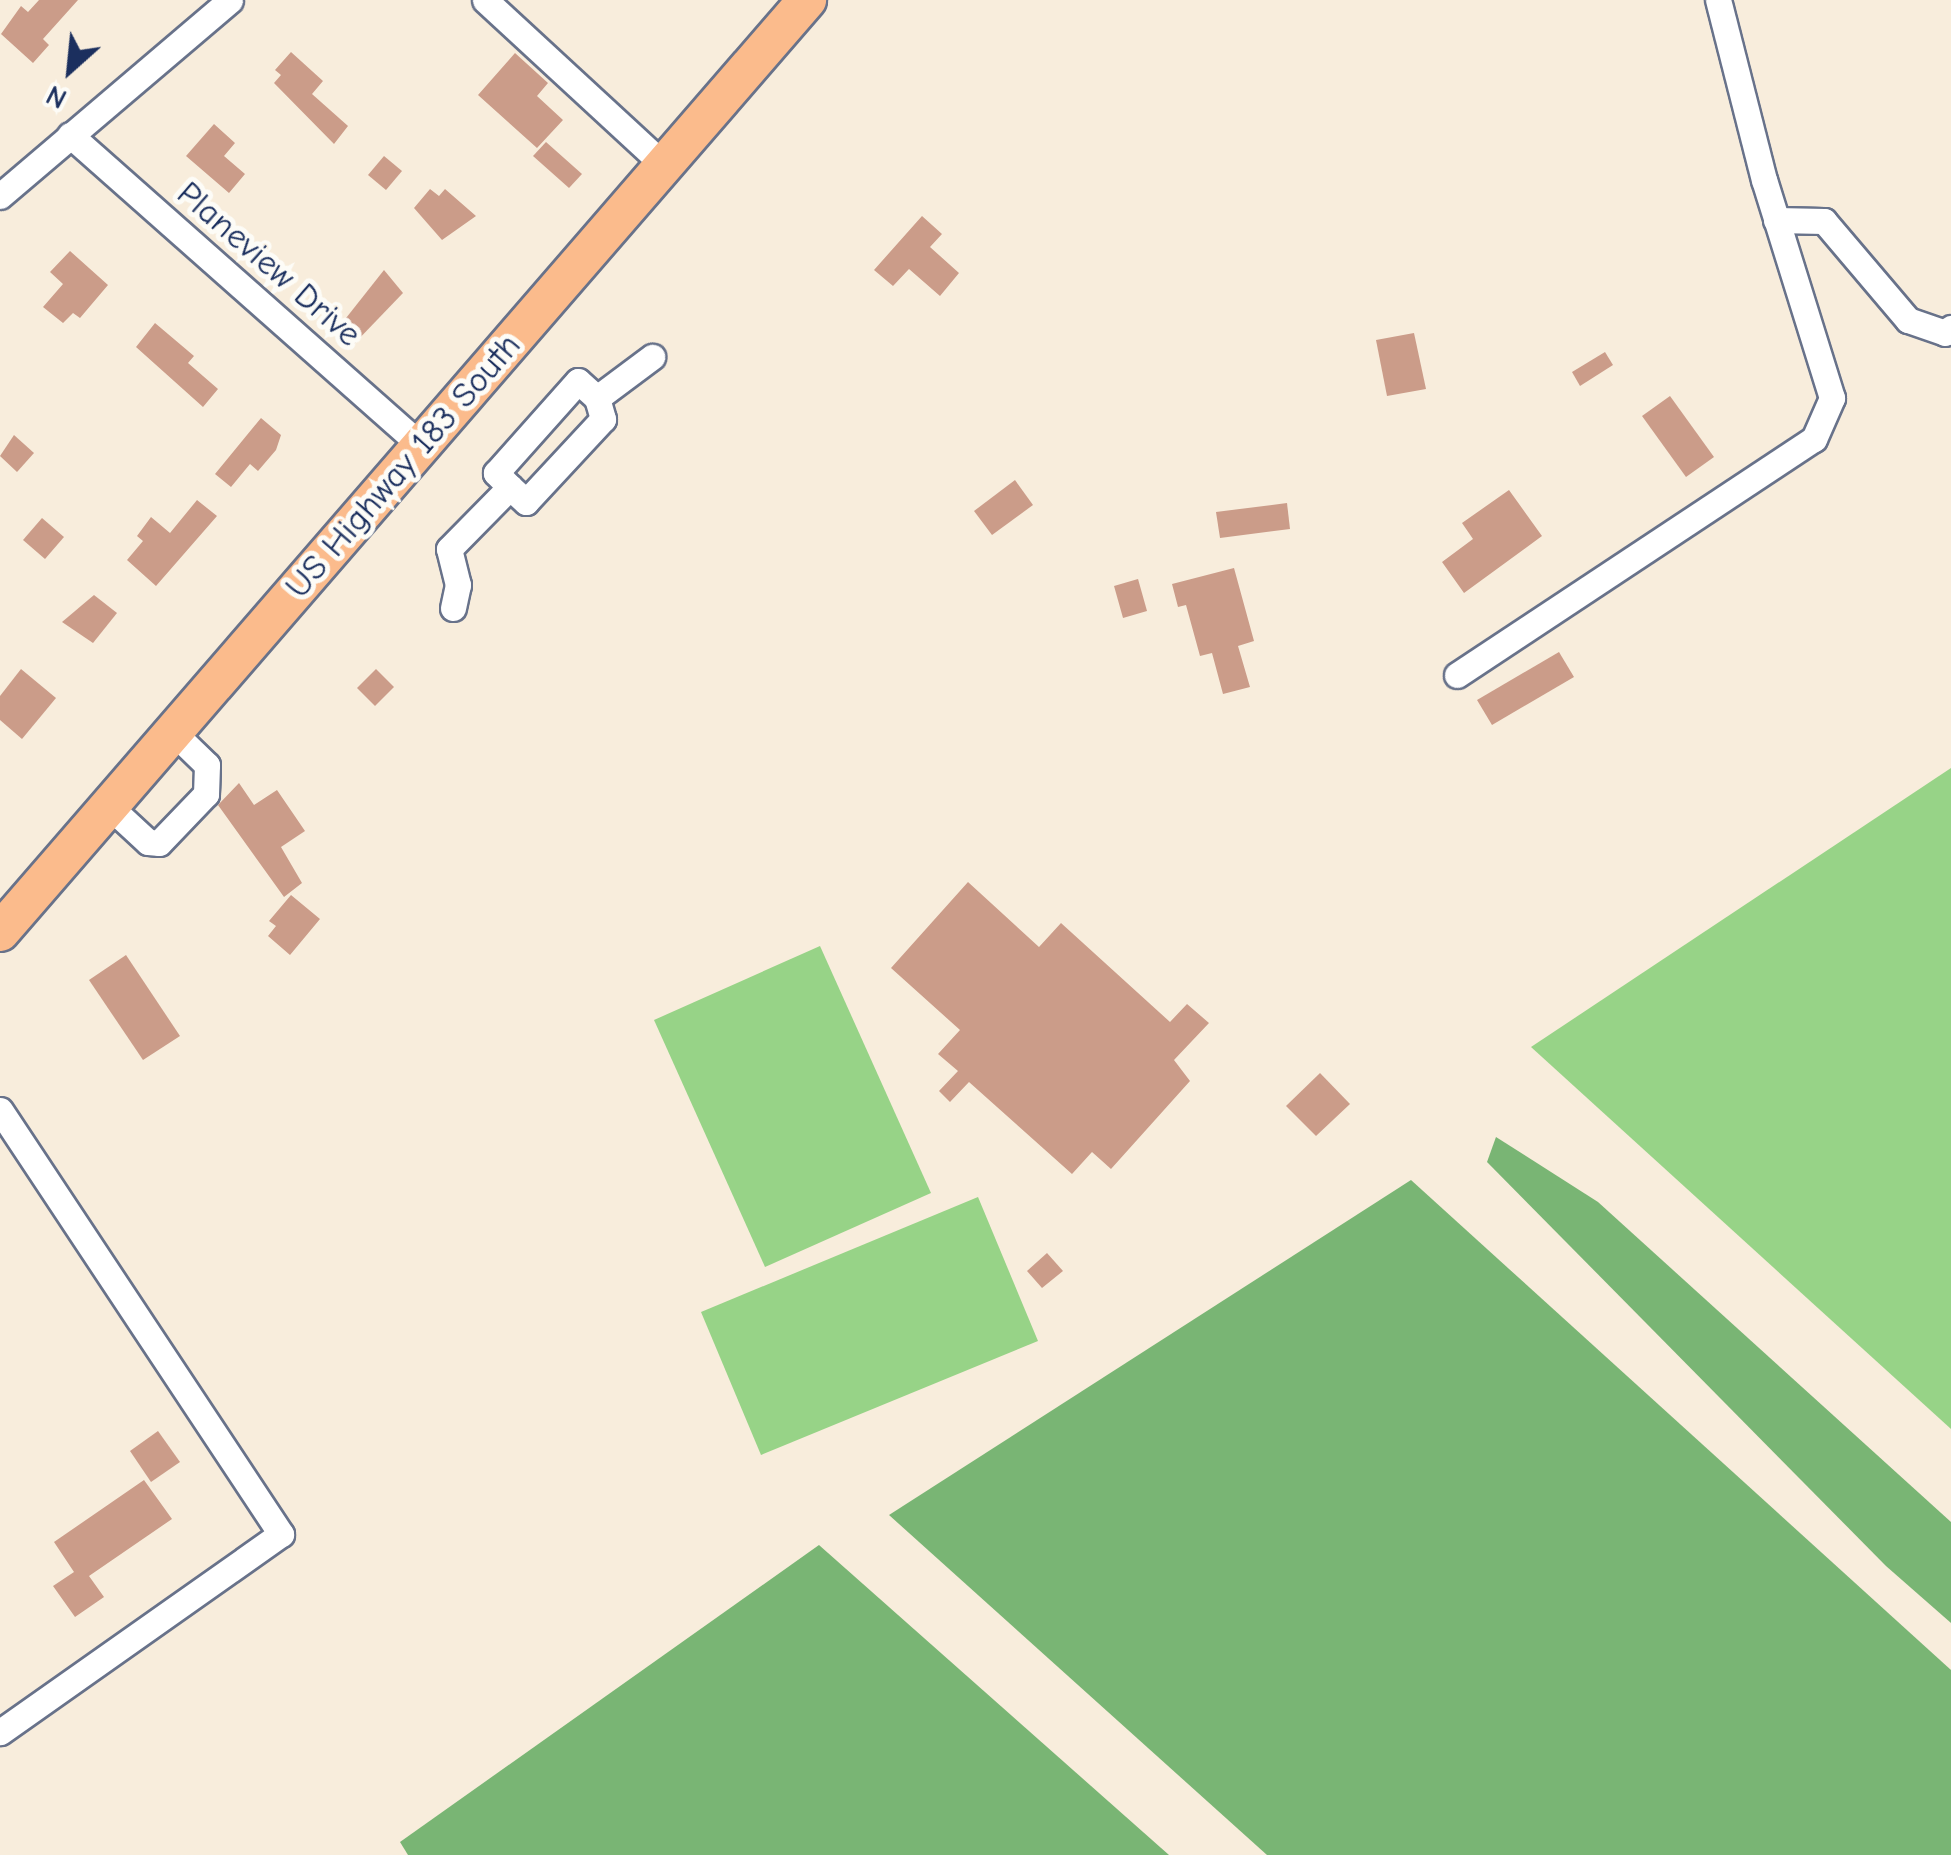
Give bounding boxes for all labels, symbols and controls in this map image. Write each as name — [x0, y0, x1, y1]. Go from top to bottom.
north arrow — [20, 20, 120, 120]
text: N — [41, 78, 72, 115]
street label: Planeview Drive — [168, 173, 370, 355]
street label: US Highway 183 South — [277, 325, 529, 607]

